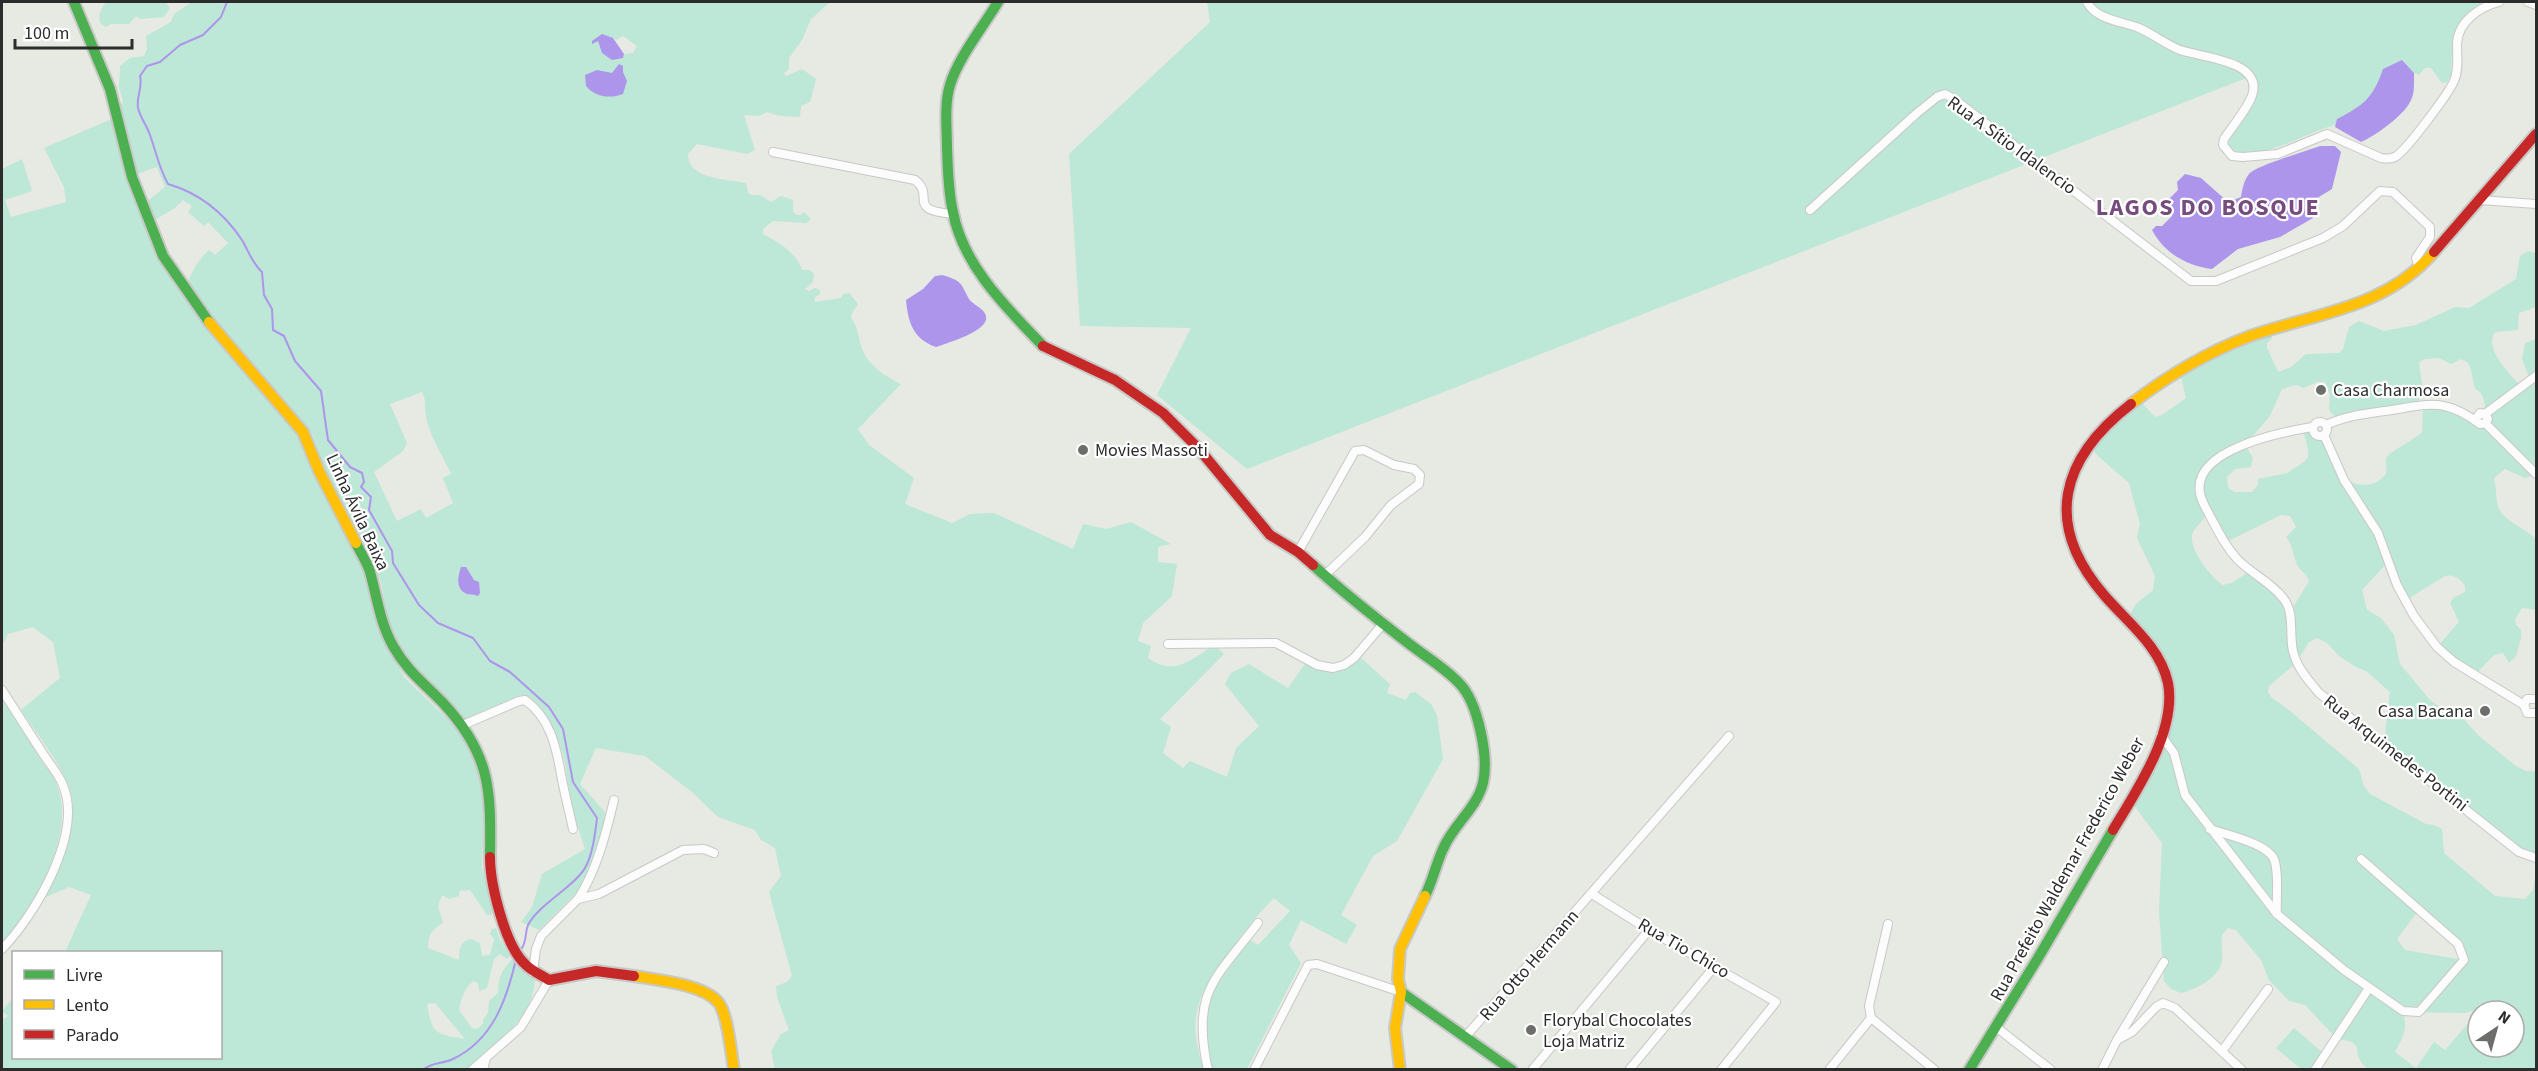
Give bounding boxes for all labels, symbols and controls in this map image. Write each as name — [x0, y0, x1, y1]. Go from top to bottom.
scale bar — [15, 12, 132, 50]
text: 100 m — [24, 21, 69, 46]
street label: Rua A Sítio Idalencio — [1942, 90, 2081, 201]
district label: LAGOS DO BOSQUE — [2096, 190, 2320, 225]
place label: Casa Charmosa — [2333, 378, 2449, 403]
marker: Casa Charmosa — [2314, 383, 2328, 397]
place label: Movies Massoti — [1095, 438, 1208, 463]
marker: Movies Massoti — [1076, 443, 1090, 457]
street label: Linha Ávila Baixa — [320, 450, 396, 575]
street label: Rua Arquimedes Portini — [2318, 689, 2473, 818]
place label: Casa Bacana — [2378, 699, 2473, 724]
marker: Casa Bacana — [2478, 704, 2492, 718]
street label: Rua Prefeito Waldemar Frederico Weber — [1984, 732, 2151, 1006]
street label: Rua Otto Hermann — [1474, 904, 1585, 1026]
street label: Rua Tio Chico — [1633, 912, 1734, 985]
legend — [12, 951, 222, 1059]
text: Livre — [66, 963, 103, 988]
text: Lento — [66, 993, 109, 1018]
north arrow — [2466, 999, 2526, 1059]
text: N — [2493, 1006, 2515, 1030]
place label: Florybal Chocolates Loja Matriz — [1543, 1008, 1691, 1054]
text: Parado — [66, 1023, 119, 1048]
marker: Florybal Chocolates Loja Matriz — [1524, 1023, 1538, 1037]

